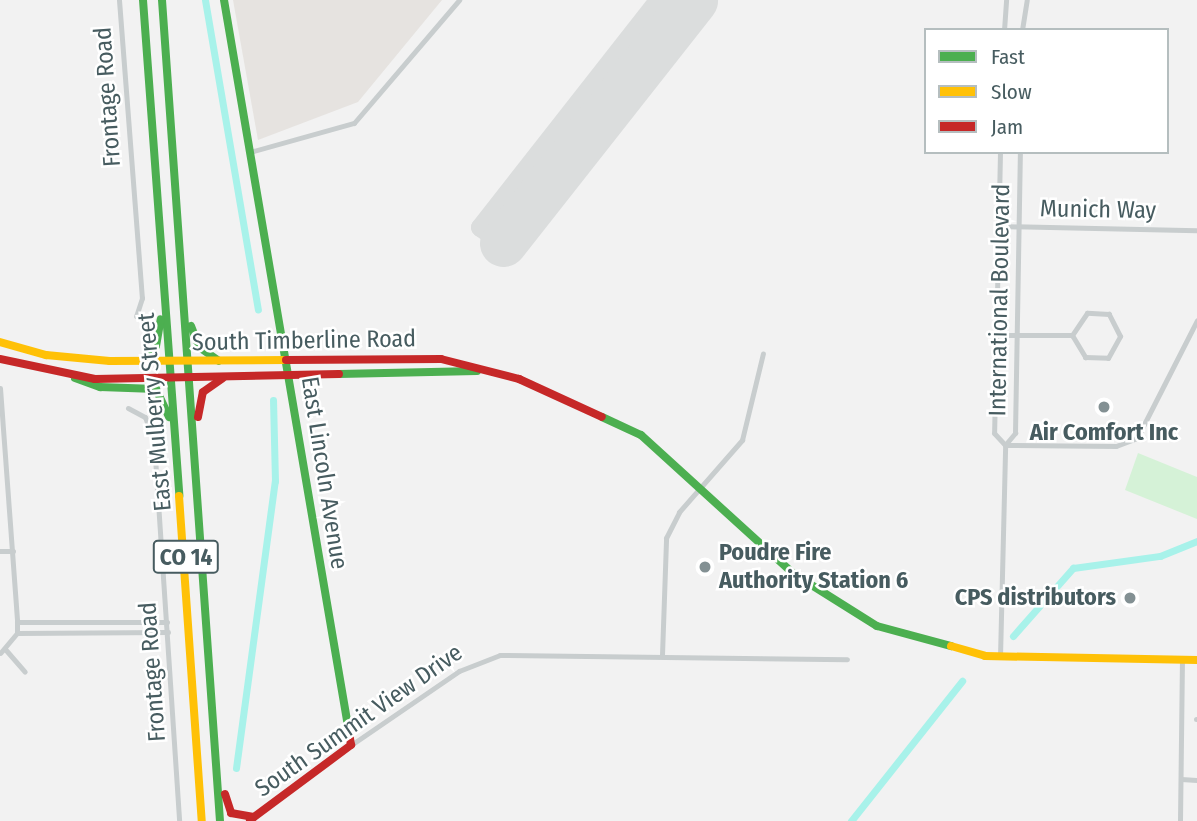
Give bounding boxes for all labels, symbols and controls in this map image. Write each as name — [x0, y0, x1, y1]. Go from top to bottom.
street label: Frontage Road — [89, 26, 127, 168]
legend — [924, 28, 1169, 154]
text: Fast — [991, 44, 1025, 70]
text: Slow — [991, 79, 1032, 105]
text: Jam — [991, 114, 1023, 140]
street label: International Boulevard — [984, 183, 1016, 417]
street label: Munich Way — [1040, 195, 1156, 225]
street label: East Mulberry Street — [132, 312, 178, 512]
street label: South Timberline Road — [192, 325, 416, 357]
street label: East Lincoln Avenue — [295, 375, 353, 571]
marker: Air Comfort Inc — [1096, 399, 1112, 415]
place label: Air Comfort Inc — [1030, 419, 1178, 447]
road number: CO 14 — [153, 538, 219, 576]
place label: Poudre Fire Authority Station 6 — [719, 539, 908, 595]
marker: Poudre Fire Authority Station 6 — [697, 559, 713, 575]
place label: CPS distributors — [955, 584, 1116, 612]
marker: CPS distributors — [1122, 590, 1138, 606]
street label: Frontage Road — [134, 601, 172, 743]
street label: South Summit View Drive — [250, 639, 468, 803]

